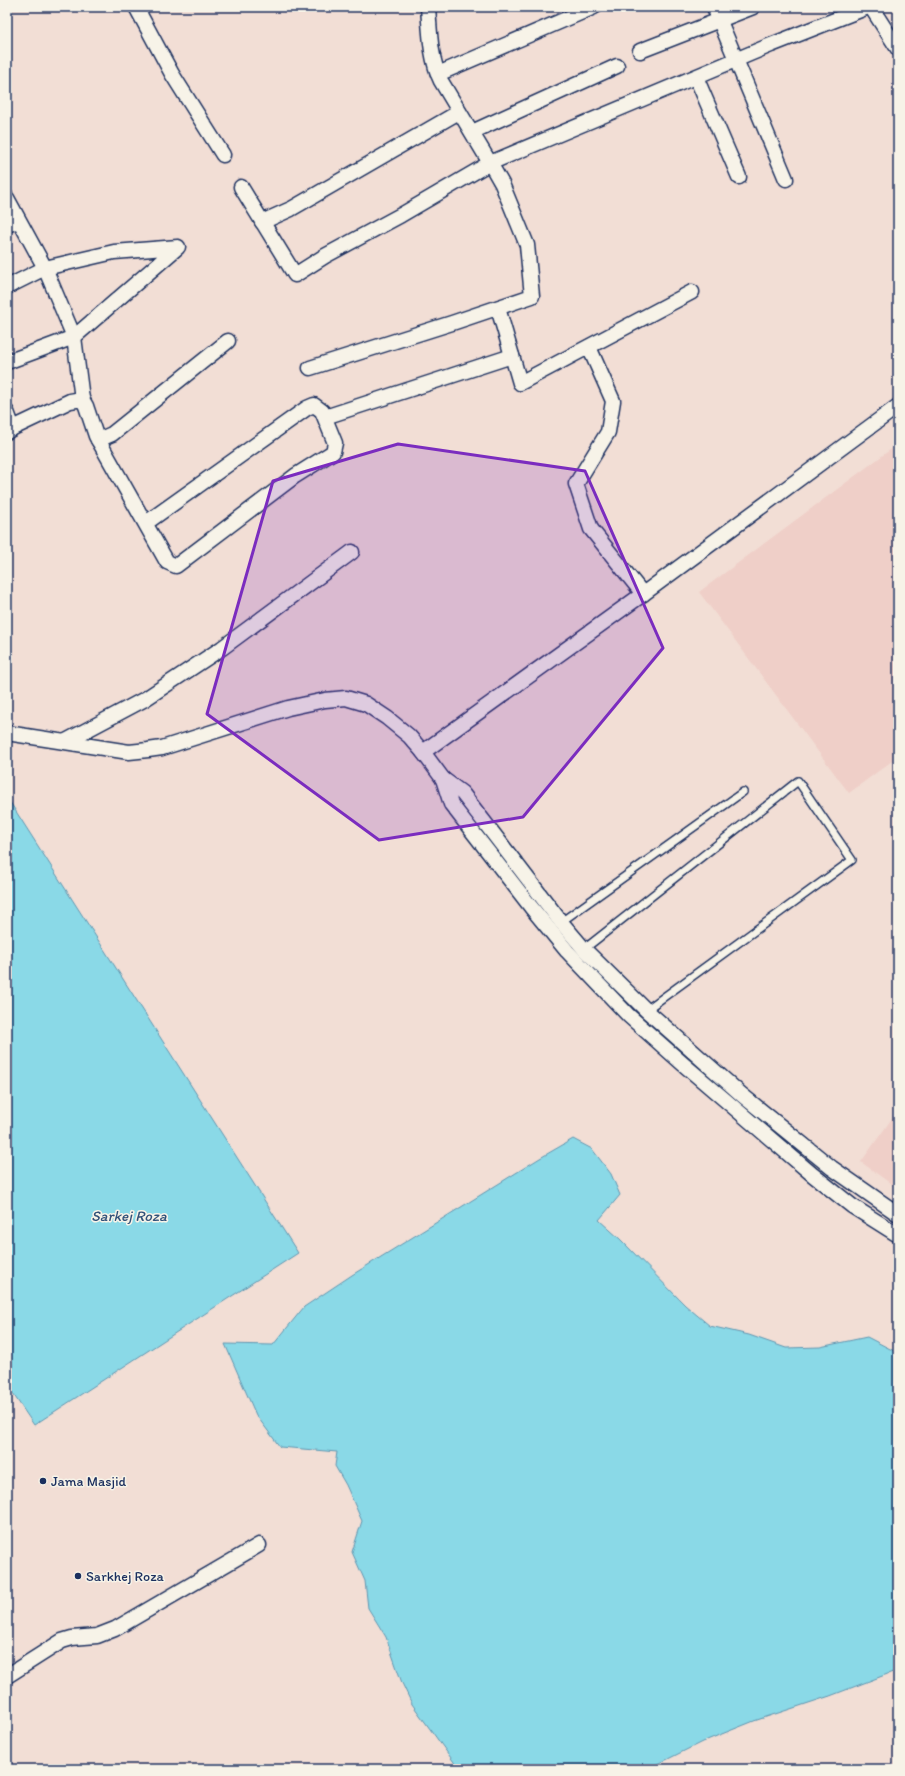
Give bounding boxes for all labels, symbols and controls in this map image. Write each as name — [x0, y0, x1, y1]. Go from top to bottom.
water label: Sarkej Roza — [91, 1207, 167, 1225]
place label: Jama Masjid — [51, 1473, 126, 1490]
marker: Jama Masjid — [38, 1476, 48, 1486]
place label: Sarkhej Roza — [86, 1568, 165, 1585]
marker: Sarkhej Roza — [73, 1571, 83, 1581]

